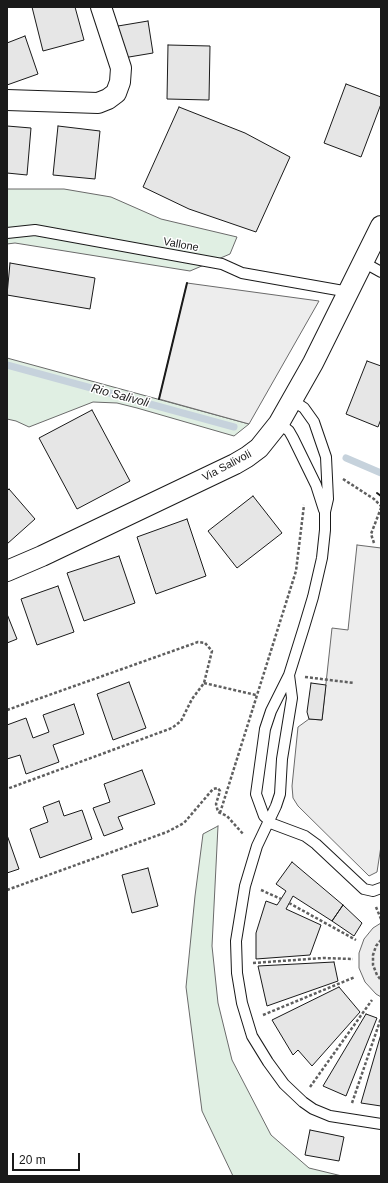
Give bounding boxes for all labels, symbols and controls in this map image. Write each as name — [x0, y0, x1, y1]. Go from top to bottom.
street label: Vallone — [162, 235, 200, 255]
water label: Rio Salivoli — [89, 381, 151, 411]
street label: Via Salivoli — [200, 448, 254, 484]
scale bar — [14, 1145, 82, 1171]
text: 20 m — [19, 1153, 46, 1167]

